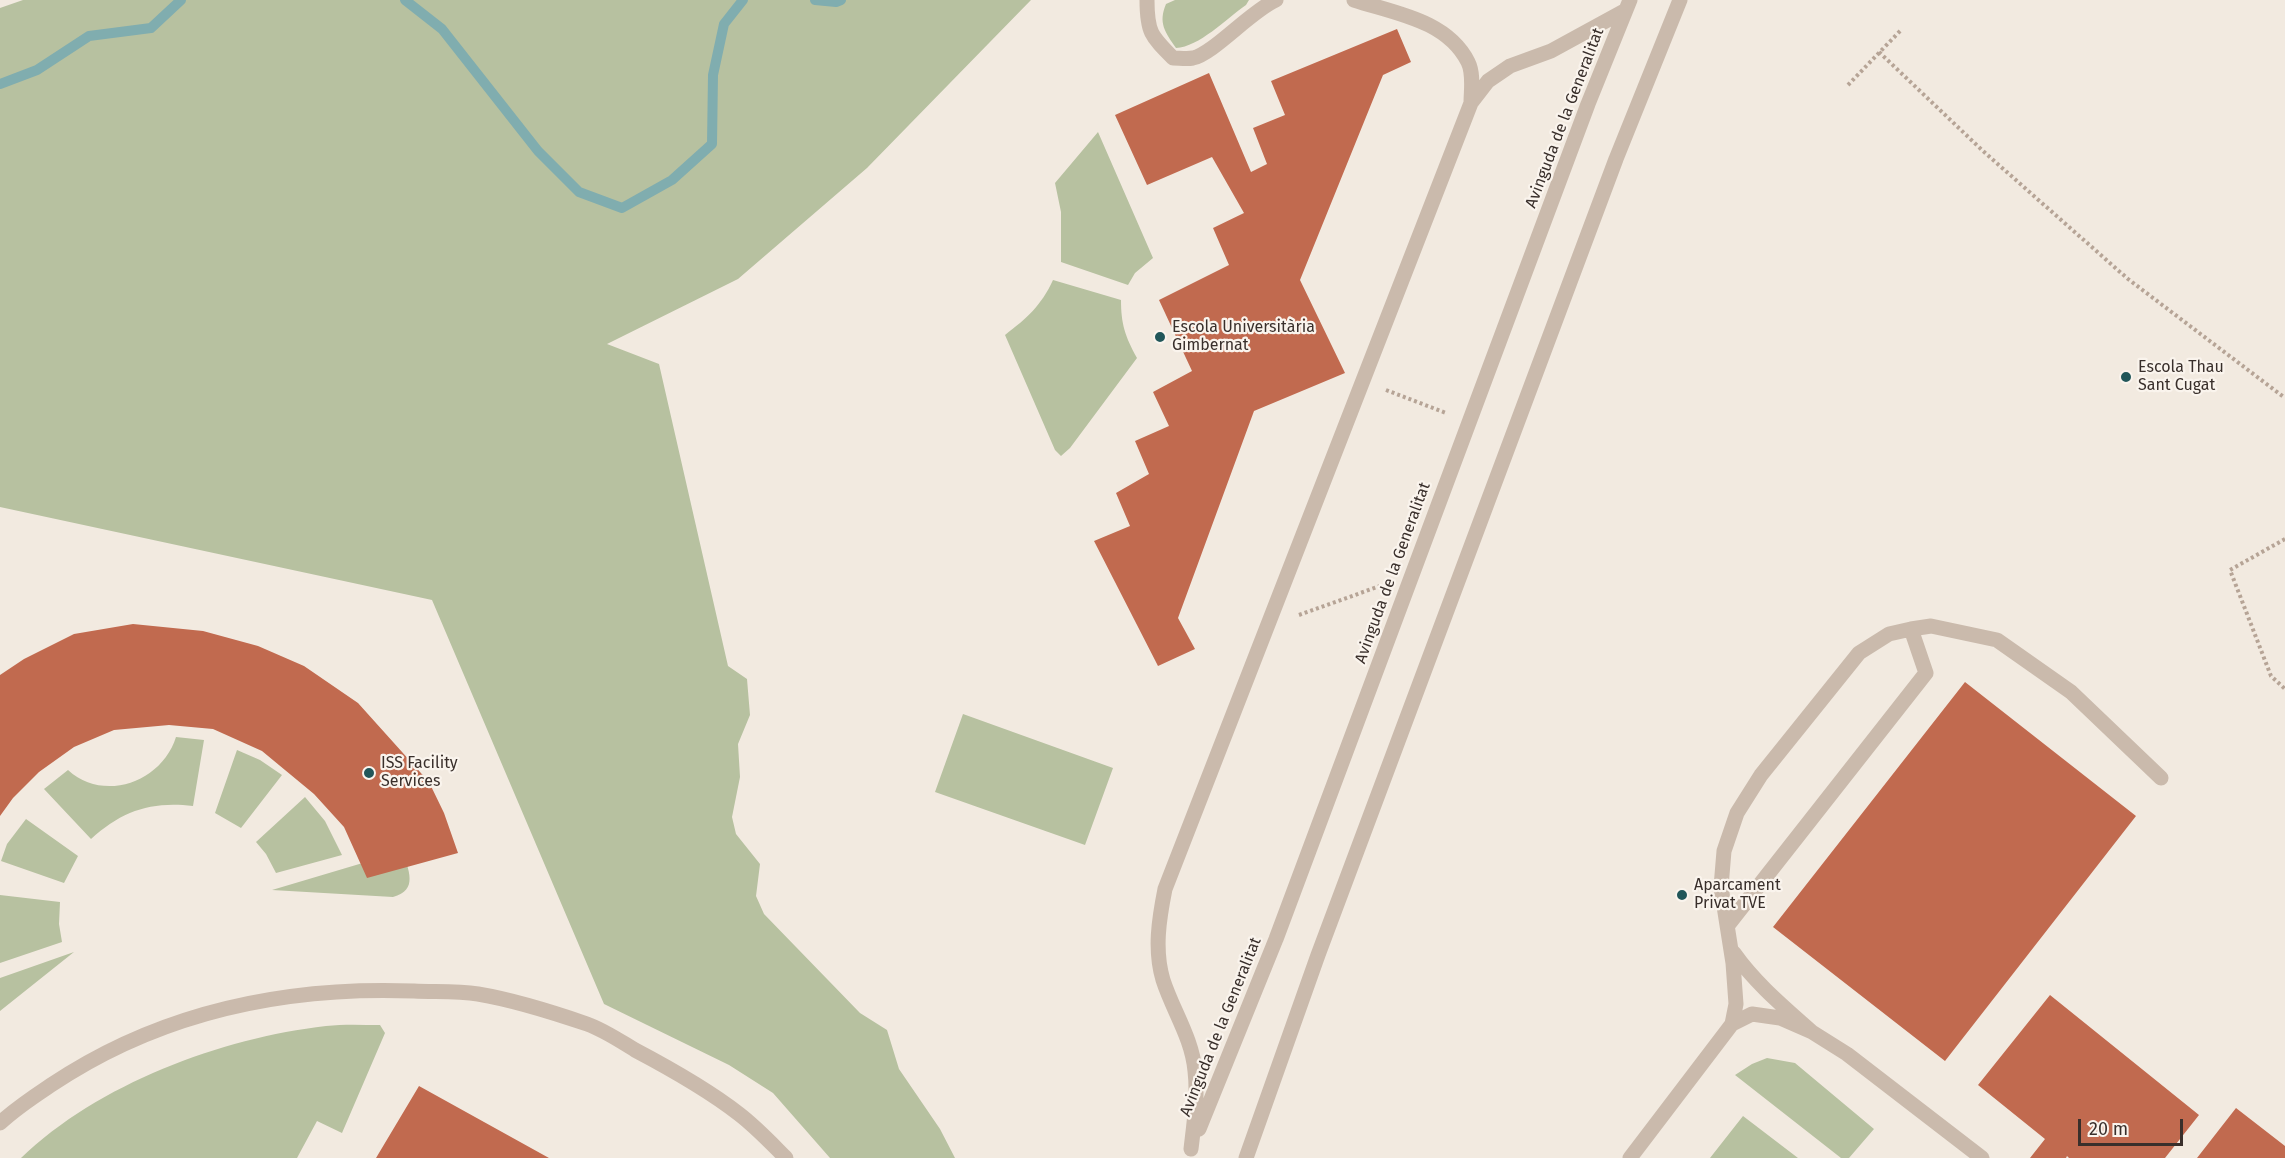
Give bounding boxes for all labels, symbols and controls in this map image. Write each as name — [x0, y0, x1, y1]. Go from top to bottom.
street label: Avinguda de la Generalitat — [1522, 25, 1608, 211]
place label: Escola Universitària Gimbernat — [1172, 318, 1315, 356]
marker: Escola Universitària Gimbernat — [1153, 330, 1167, 344]
place label: Escola Thau Sant Cugat — [2138, 358, 2224, 396]
marker: Escola Thau Sant Cugat — [2119, 370, 2133, 384]
street label: Avinguda de la Generalitat — [1351, 480, 1435, 666]
place label: ISS Facility Services — [381, 754, 458, 792]
marker: ISS Facility Services — [362, 766, 376, 780]
place label: Aparcament Privat TVE — [1694, 876, 1781, 914]
marker: Aparcament Privat TVE — [1675, 888, 1689, 902]
street label: Avinguda de la Generalitat — [1176, 935, 1266, 1119]
scale bar — [2081, 1107, 2186, 1145]
text: 20 m — [2089, 1118, 2128, 1140]

